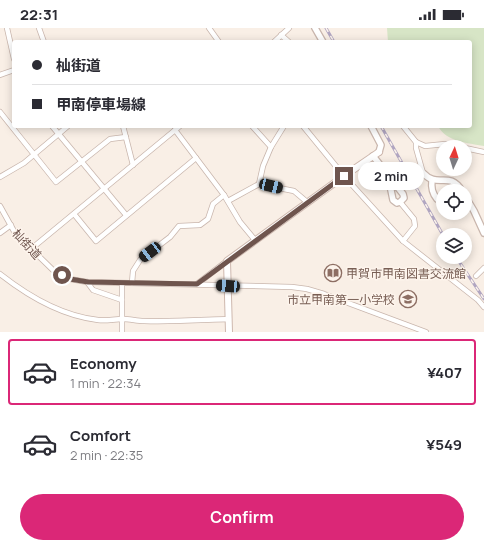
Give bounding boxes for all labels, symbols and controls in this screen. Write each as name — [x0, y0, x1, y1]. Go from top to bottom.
text: 22:31 — [20, 4, 58, 25]
text: 杣街道 — [56, 55, 101, 76]
text: 甲南停車場線 — [56, 94, 146, 115]
north arrow — [436, 140, 472, 176]
map controls — [436, 140, 472, 264]
callout: 2 min — [358, 162, 424, 190]
route end — [335, 167, 353, 185]
text: 2 min — [374, 167, 408, 185]
car — [258, 177, 284, 195]
button: locate — [436, 184, 472, 220]
street label: 杣街道 — [9, 225, 45, 263]
button: layers — [436, 228, 472, 264]
car — [137, 240, 163, 264]
library icon: 甲賀市甲南図書交流館 — [323, 263, 343, 283]
place label: 甲賀市甲南図書交流館 — [346, 265, 466, 282]
route start — [53, 266, 71, 284]
car — [216, 279, 240, 293]
school or university icon: 市立甲南第一小学校 — [398, 289, 418, 309]
place label: 市立甲南第一小学校 — [287, 291, 395, 308]
text: Economy — [70, 353, 137, 374]
icon: car — [22, 354, 58, 390]
text: ¥407 — [427, 362, 462, 383]
text: 1 min · 22:34 — [70, 374, 141, 392]
text: Comfort — [70, 425, 131, 446]
icon: car — [22, 426, 58, 462]
text: ¥549 — [426, 434, 462, 455]
text: 2 min · 22:35 — [70, 446, 143, 464]
button: Confirm — [20, 494, 464, 540]

